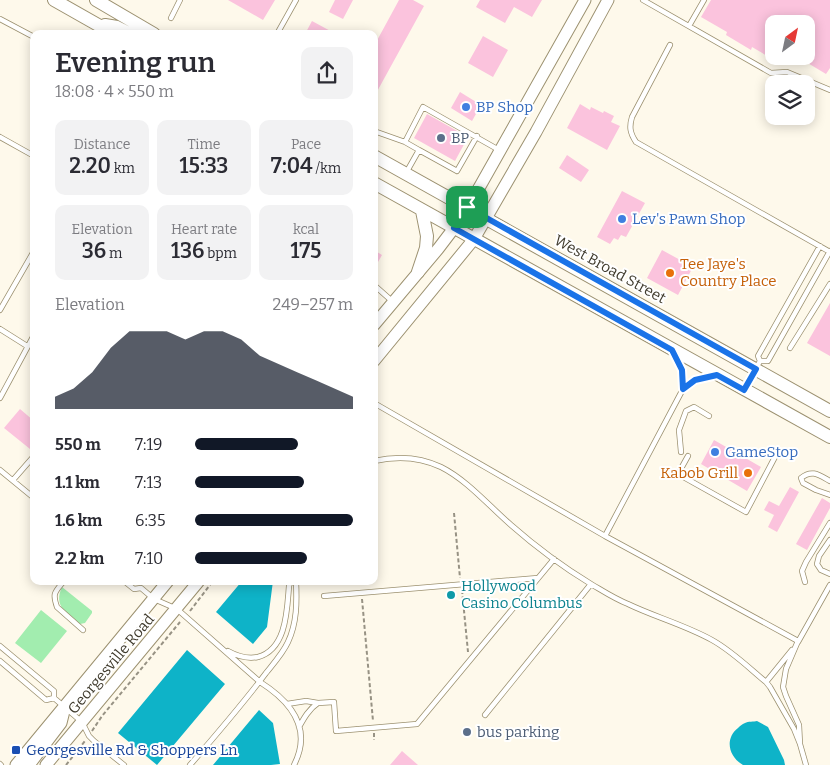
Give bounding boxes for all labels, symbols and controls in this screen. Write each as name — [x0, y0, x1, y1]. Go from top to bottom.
north arrow — [765, 15, 815, 65]
map controls — [765, 15, 815, 125]
text: Evening run — [55, 46, 215, 79]
button: share — [301, 47, 353, 99]
button: layers — [765, 75, 815, 125]
text: 18:08 · 4 × 550 m — [55, 82, 174, 101]
place label: BP Shop — [476, 98, 533, 116]
marker: BP Shop — [460, 101, 472, 113]
place label: BP — [451, 129, 469, 147]
marker: BP — [435, 132, 447, 144]
text: Distance — [74, 136, 130, 153]
text: Time — [187, 136, 221, 153]
text: Pace — [291, 136, 321, 153]
text: 2.20 — [69, 153, 111, 179]
text: 15:33 — [180, 153, 228, 179]
text: 7:04 — [271, 153, 313, 179]
text: km — [111, 160, 135, 177]
text: /km — [313, 160, 341, 177]
pin — [446, 186, 488, 228]
icon: arrive — [453, 193, 481, 221]
place label: Lev's Pawn Shop — [632, 210, 746, 228]
marker: Lev's Pawn Shop — [616, 213, 628, 225]
text: Elevation — [71, 221, 133, 238]
text: Heart rate — [171, 221, 237, 238]
text: kcal — [293, 221, 319, 238]
street label: West Broad Street — [551, 231, 669, 307]
text: 36 — [82, 238, 106, 264]
text: 136 — [171, 238, 204, 264]
text: 175 — [291, 238, 321, 264]
text: m — [106, 245, 122, 262]
text: bpm — [204, 245, 237, 262]
place label: Tee Jaye's Country Place — [680, 255, 777, 290]
marker: Tee Jaye's Country Place — [664, 267, 676, 279]
text: Elevation — [55, 295, 125, 314]
text: 249–257 m — [273, 295, 353, 314]
text: 550 m — [55, 435, 101, 454]
text: 7:19 — [135, 435, 162, 454]
place label: GameStop — [725, 443, 798, 461]
marker: GameStop — [709, 446, 721, 458]
place label: Kabob Grill — [660, 464, 738, 482]
marker: Kabob Grill — [742, 467, 754, 479]
text: 1.1 km — [55, 473, 100, 492]
text: 7:13 — [135, 473, 162, 492]
text: 1.6 km — [55, 511, 102, 530]
text: 6:35 — [135, 511, 165, 530]
text: 2.2 km — [55, 549, 104, 568]
text: 7:10 — [135, 549, 163, 568]
place label: Hollywood Casino Columbus — [461, 577, 582, 612]
marker: Hollywood Casino Columbus — [445, 589, 457, 601]
street label: Georgesville Road — [64, 610, 158, 718]
place label: bus parking — [477, 723, 559, 741]
marker: bus parking — [461, 726, 473, 738]
place label: Georgesville Rd & Shoppers Ln — [26, 741, 238, 759]
marker: Georgesville Rd & Shoppers Ln — [10, 744, 22, 756]

